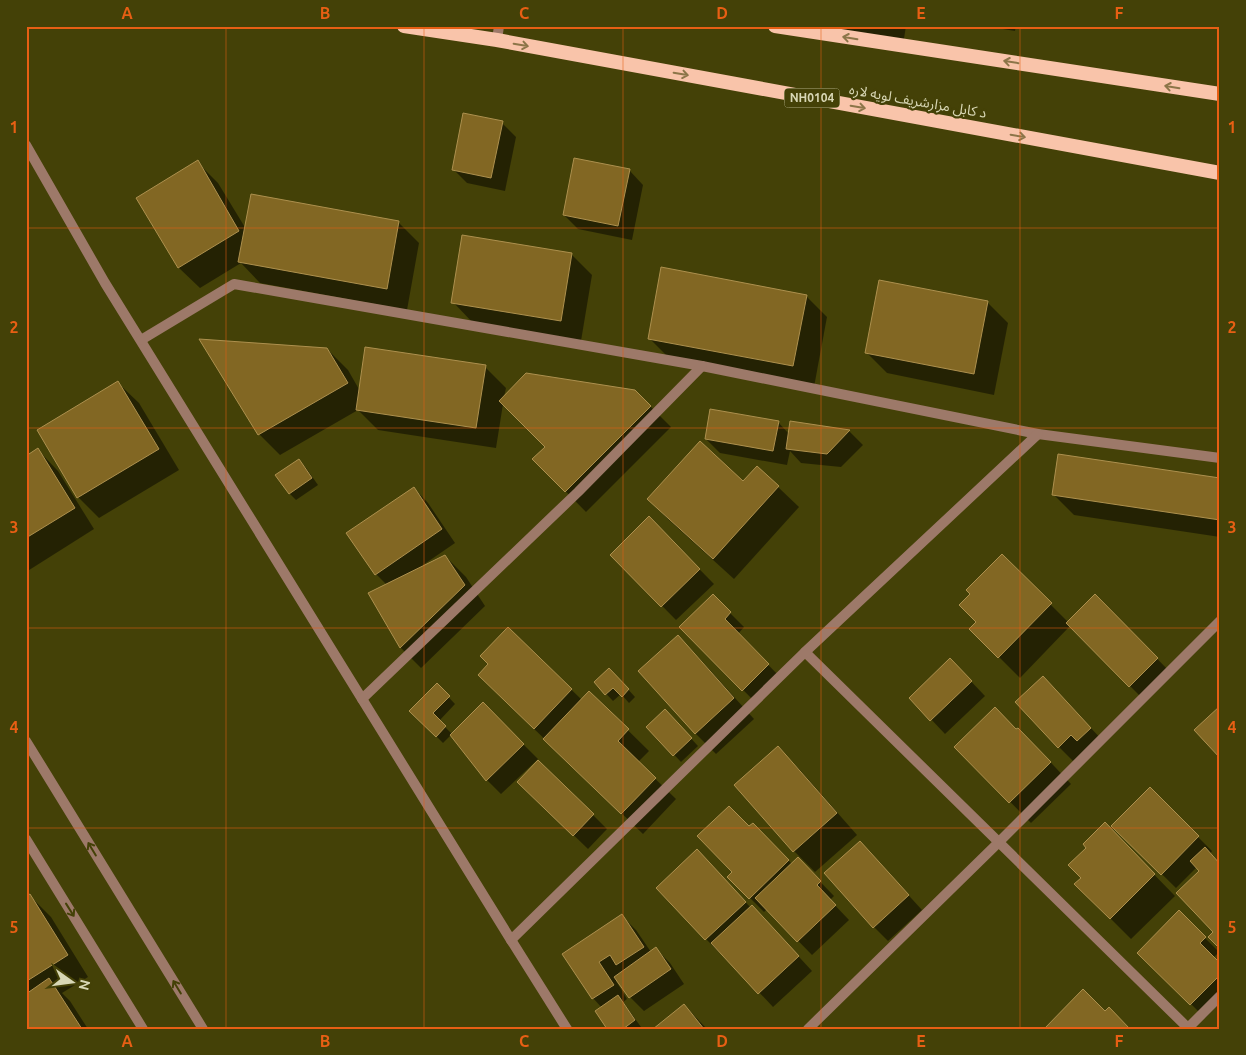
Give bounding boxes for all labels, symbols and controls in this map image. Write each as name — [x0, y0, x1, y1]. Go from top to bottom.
text: A — [121, 4, 133, 22]
text: B — [320, 4, 330, 22]
text: C — [519, 4, 529, 22]
text: D — [716, 4, 728, 22]
text: E — [916, 4, 926, 22]
text: F — [1115, 4, 1124, 22]
one-way arrow — [843, 32, 859, 42]
one-way arrow — [513, 40, 529, 50]
one-way arrow — [1003, 57, 1019, 67]
one-way arrow — [672, 70, 688, 80]
street label: د کابل مزارشریف لویه لاره — [848, 81, 988, 122]
one-way arrow — [1164, 81, 1180, 91]
road number: NH0104 — [784, 89, 840, 108]
one-way arrow — [849, 102, 865, 112]
text: 1 — [9, 118, 19, 136]
text: 1 — [1227, 118, 1237, 136]
one-way arrow — [1009, 132, 1025, 142]
text: 2 — [9, 318, 19, 336]
text: 2 — [1227, 318, 1237, 336]
text: 3 — [9, 518, 19, 536]
text: 3 — [1227, 518, 1237, 536]
text: 4 — [9, 718, 19, 736]
text: 4 — [1227, 718, 1237, 736]
one-way arrow — [87, 842, 97, 856]
one-way arrow — [65, 903, 75, 917]
text: 5 — [9, 918, 19, 936]
text: 5 — [1227, 918, 1237, 936]
north arrow — [48, 958, 98, 1008]
text: N — [76, 978, 94, 992]
one-way arrow — [172, 981, 182, 995]
text: A — [121, 1032, 133, 1050]
text: B — [320, 1032, 330, 1050]
text: C — [519, 1032, 529, 1050]
text: D — [716, 1032, 728, 1050]
text: E — [916, 1032, 926, 1050]
text: F — [1115, 1032, 1124, 1050]

